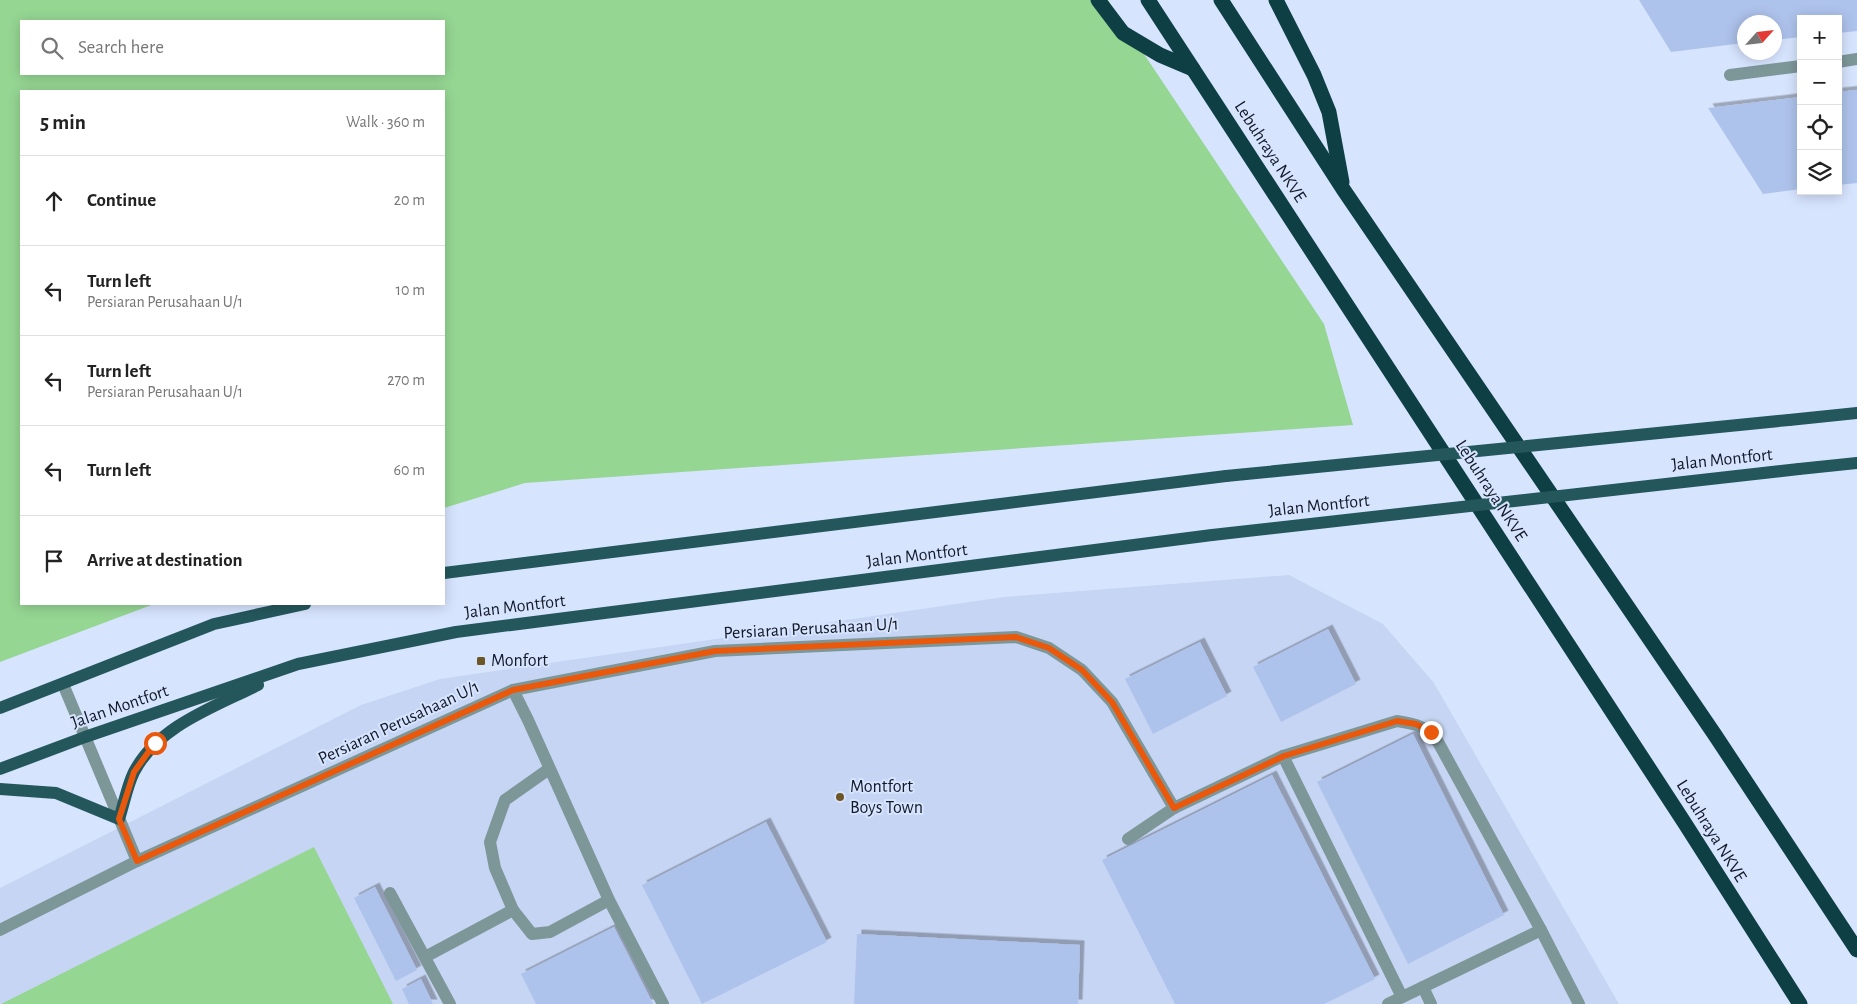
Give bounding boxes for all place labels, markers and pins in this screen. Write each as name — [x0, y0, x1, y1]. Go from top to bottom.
place label: Monfort — [491, 652, 548, 670]
marker: Monfort — [475, 655, 487, 667]
place label: Montfort Boys Town — [850, 778, 923, 817]
marker: Montfort Boys Town — [834, 791, 846, 803]

